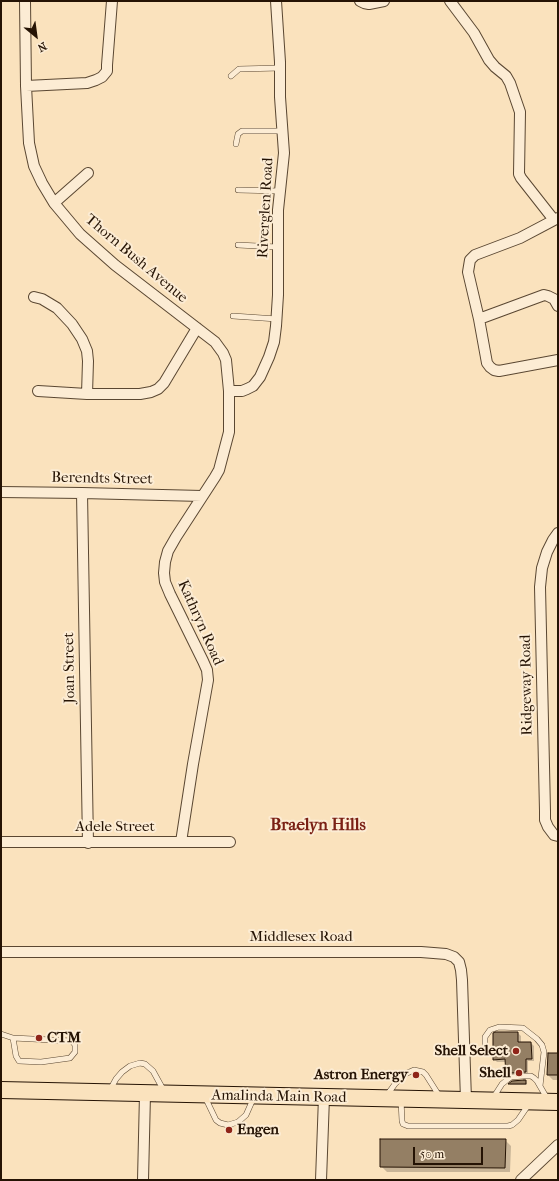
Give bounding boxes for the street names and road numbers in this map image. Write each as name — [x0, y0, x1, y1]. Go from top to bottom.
street label: Riverglen Road — [254, 157, 278, 259]
street label: Thorn Bush Avenue — [81, 211, 191, 307]
street label: Berendts Street — [51, 469, 153, 489]
street label: Kathryn Road — [173, 578, 227, 668]
street label: Joan Street — [60, 632, 80, 704]
street label: Ridgeway Road — [517, 634, 537, 736]
street label: Adele Street — [75, 818, 155, 836]
street label: Middlesex Road — [249, 928, 353, 946]
street label: Amalinda Main Road — [211, 1087, 347, 1107]

